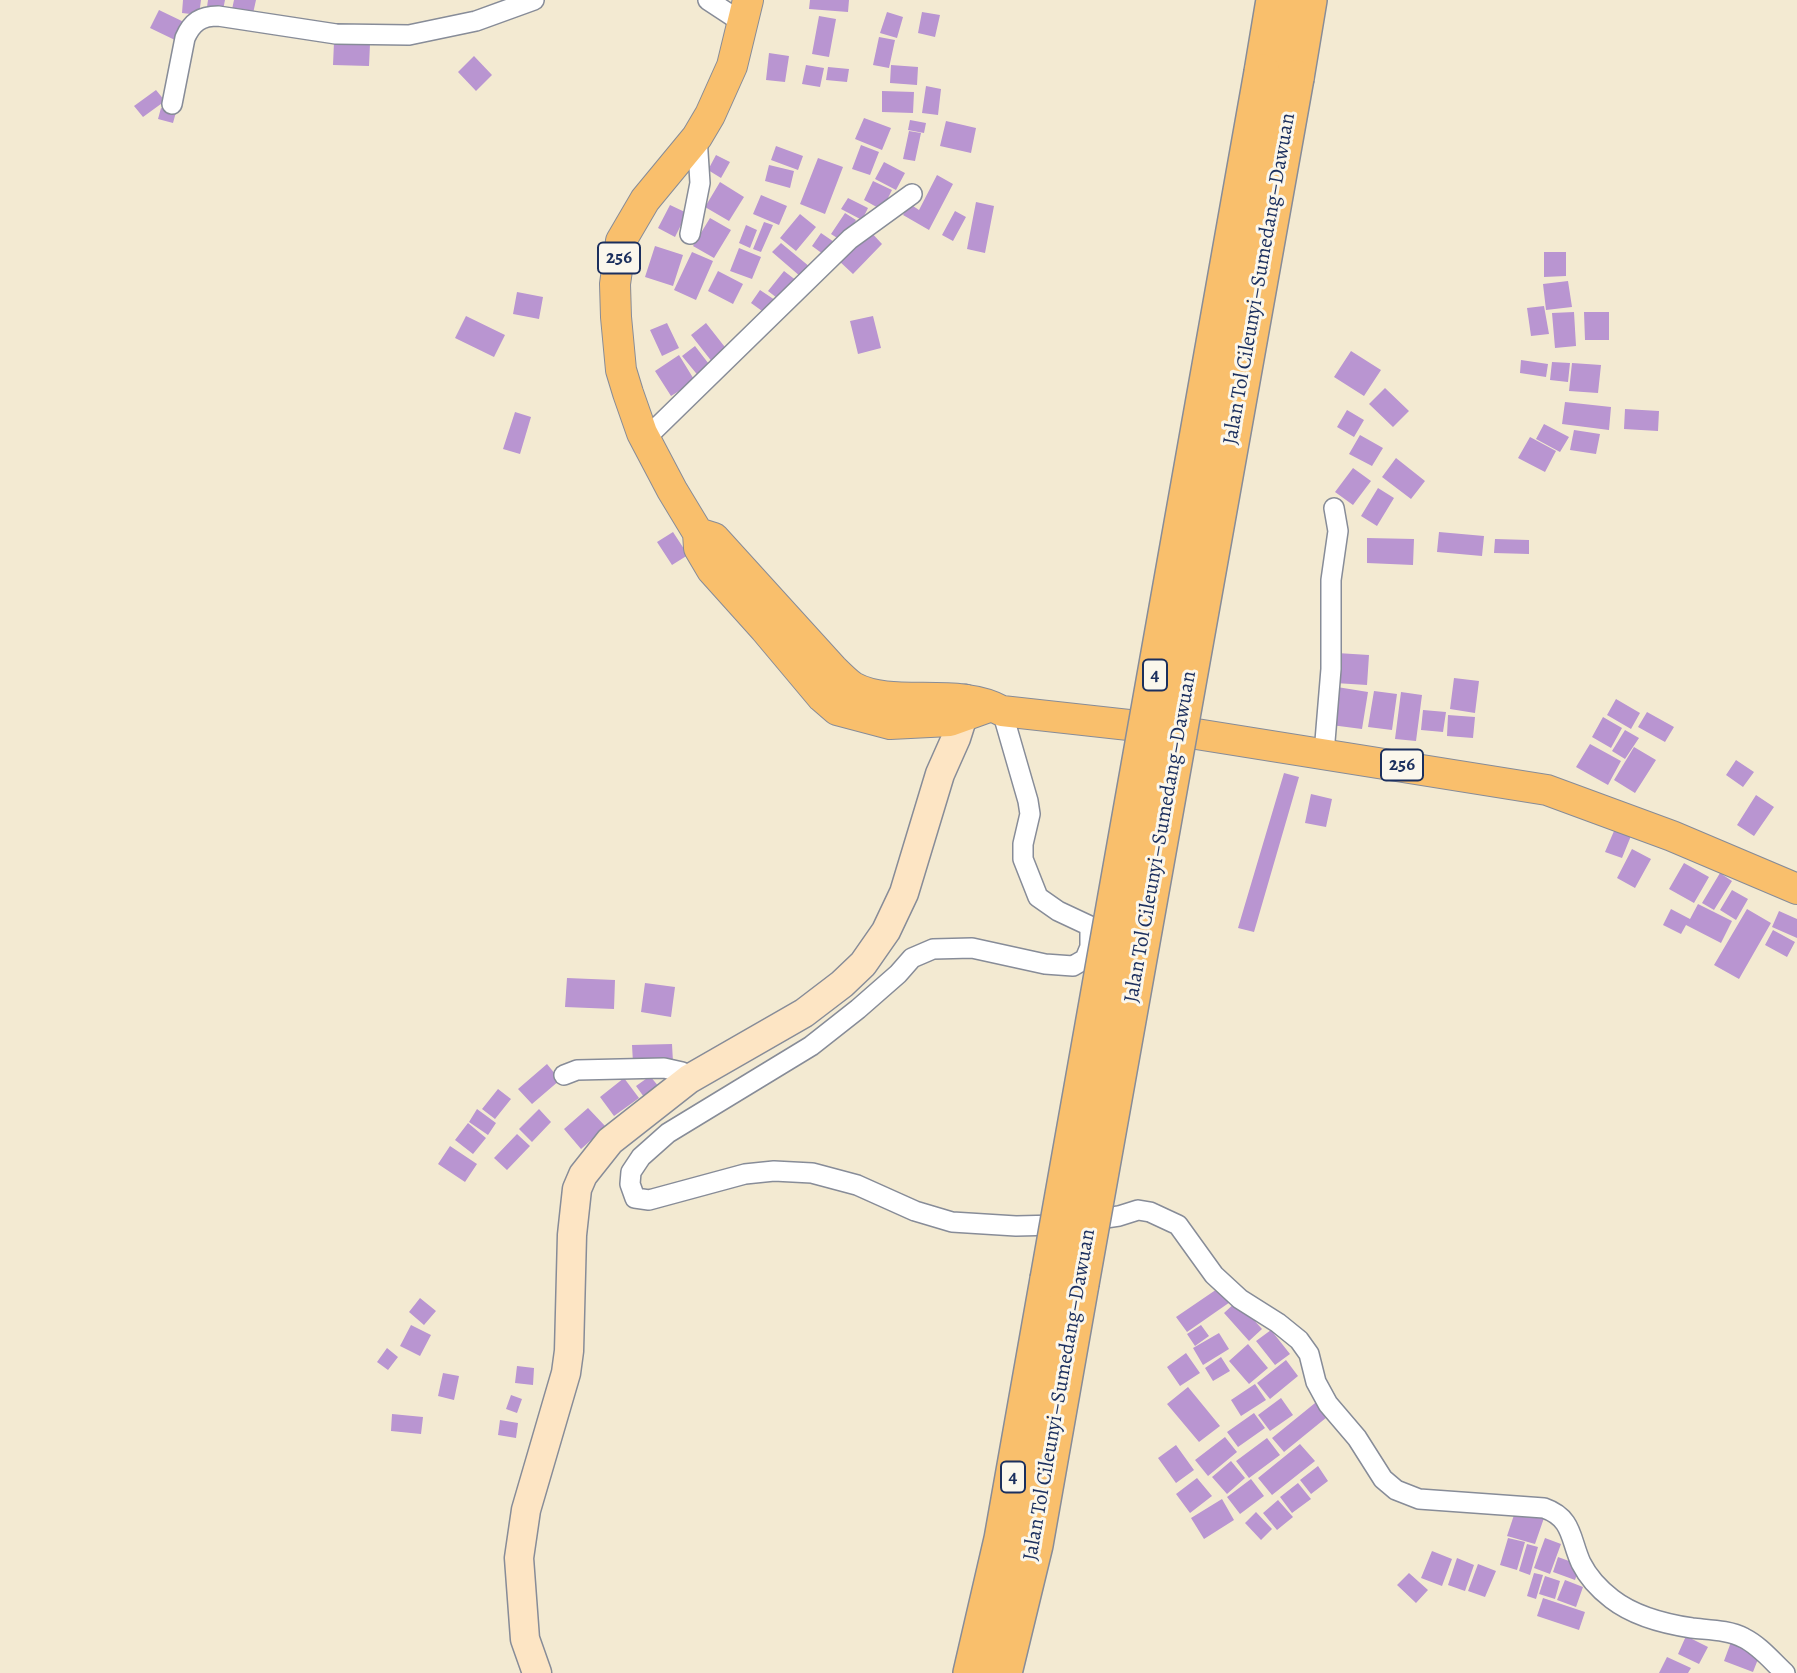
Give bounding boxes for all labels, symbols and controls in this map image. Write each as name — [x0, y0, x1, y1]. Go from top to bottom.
street label: Jalan Tol Cileunyi–Sumedang–Dawuan — [1218, 111, 1302, 447]
road number: 256 — [598, 242, 640, 274]
road number: 4 — [1143, 660, 1167, 690]
street label: Jalan Tol Cileunyi–Sumedang–Dawuan — [1119, 669, 1203, 1005]
road number: 256 — [1381, 750, 1423, 780]
street label: Jalan Tol Cileunyi–Sumedang–Dawuan — [1018, 1227, 1102, 1563]
road number: 4 — [1001, 1462, 1025, 1492]

